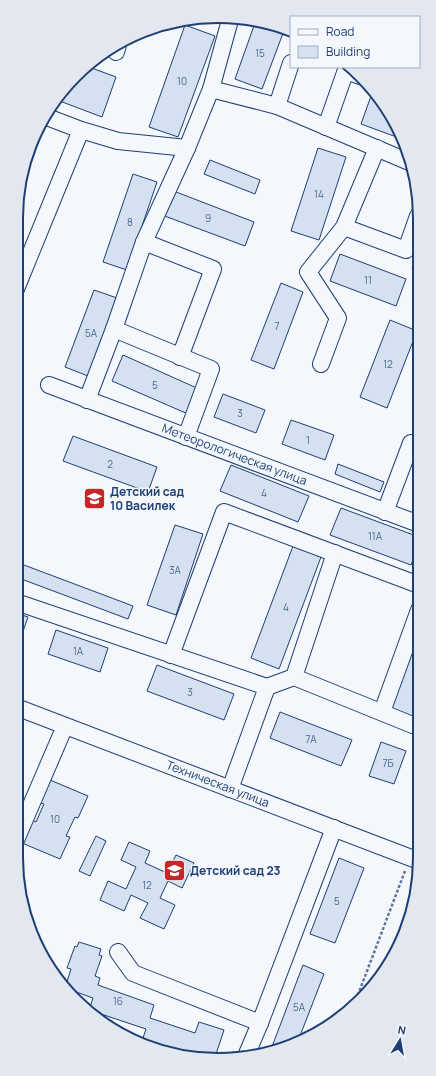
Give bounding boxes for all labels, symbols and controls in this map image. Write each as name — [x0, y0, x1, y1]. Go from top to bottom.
legend — [290, 16, 420, 68]
text: Road — [326, 23, 354, 40]
text: Building — [326, 43, 370, 60]
house number: 15 — [255, 46, 265, 60]
house number: 10 — [177, 74, 187, 88]
house number: 14 — [314, 187, 324, 201]
house number: 9 — [205, 211, 211, 225]
house number: 8 — [127, 215, 133, 229]
house number: 11 — [364, 273, 372, 287]
house number: 7 — [274, 319, 280, 333]
house number: 5А — [85, 326, 98, 340]
house number: 12 — [383, 357, 393, 371]
house number: 5 — [152, 378, 158, 392]
house number: 3 — [237, 406, 243, 420]
street label: Метеорологическая улица — [160, 419, 309, 489]
house number: 1 — [306, 433, 310, 447]
house number: 2 — [107, 457, 113, 471]
place label: Детский сад 10 Василек — [110, 483, 184, 514]
school or university icon: Детский сад 10 Василек — [81, 486, 107, 512]
house number: 4 — [261, 486, 267, 500]
house number: 11А — [368, 529, 383, 543]
house number: 3А — [169, 563, 182, 577]
house number: 4 — [283, 600, 289, 614]
house number: 1А — [73, 644, 84, 658]
house number: 3 — [187, 685, 193, 699]
house number: 7А — [306, 732, 317, 746]
street label: Техническая улица — [164, 756, 272, 811]
house number: 7Б — [382, 756, 394, 770]
house number: 10 — [50, 812, 60, 826]
school or university icon: Детский сад 23 — [161, 858, 187, 884]
place label: Детский сад 23 — [190, 862, 281, 879]
house number: 12 — [142, 878, 152, 892]
house number: 5 — [334, 894, 340, 908]
house number: 16 — [113, 994, 123, 1008]
house number: 5А — [293, 1000, 306, 1014]
north arrow — [380, 1020, 420, 1060]
text: N — [397, 1022, 407, 1038]

